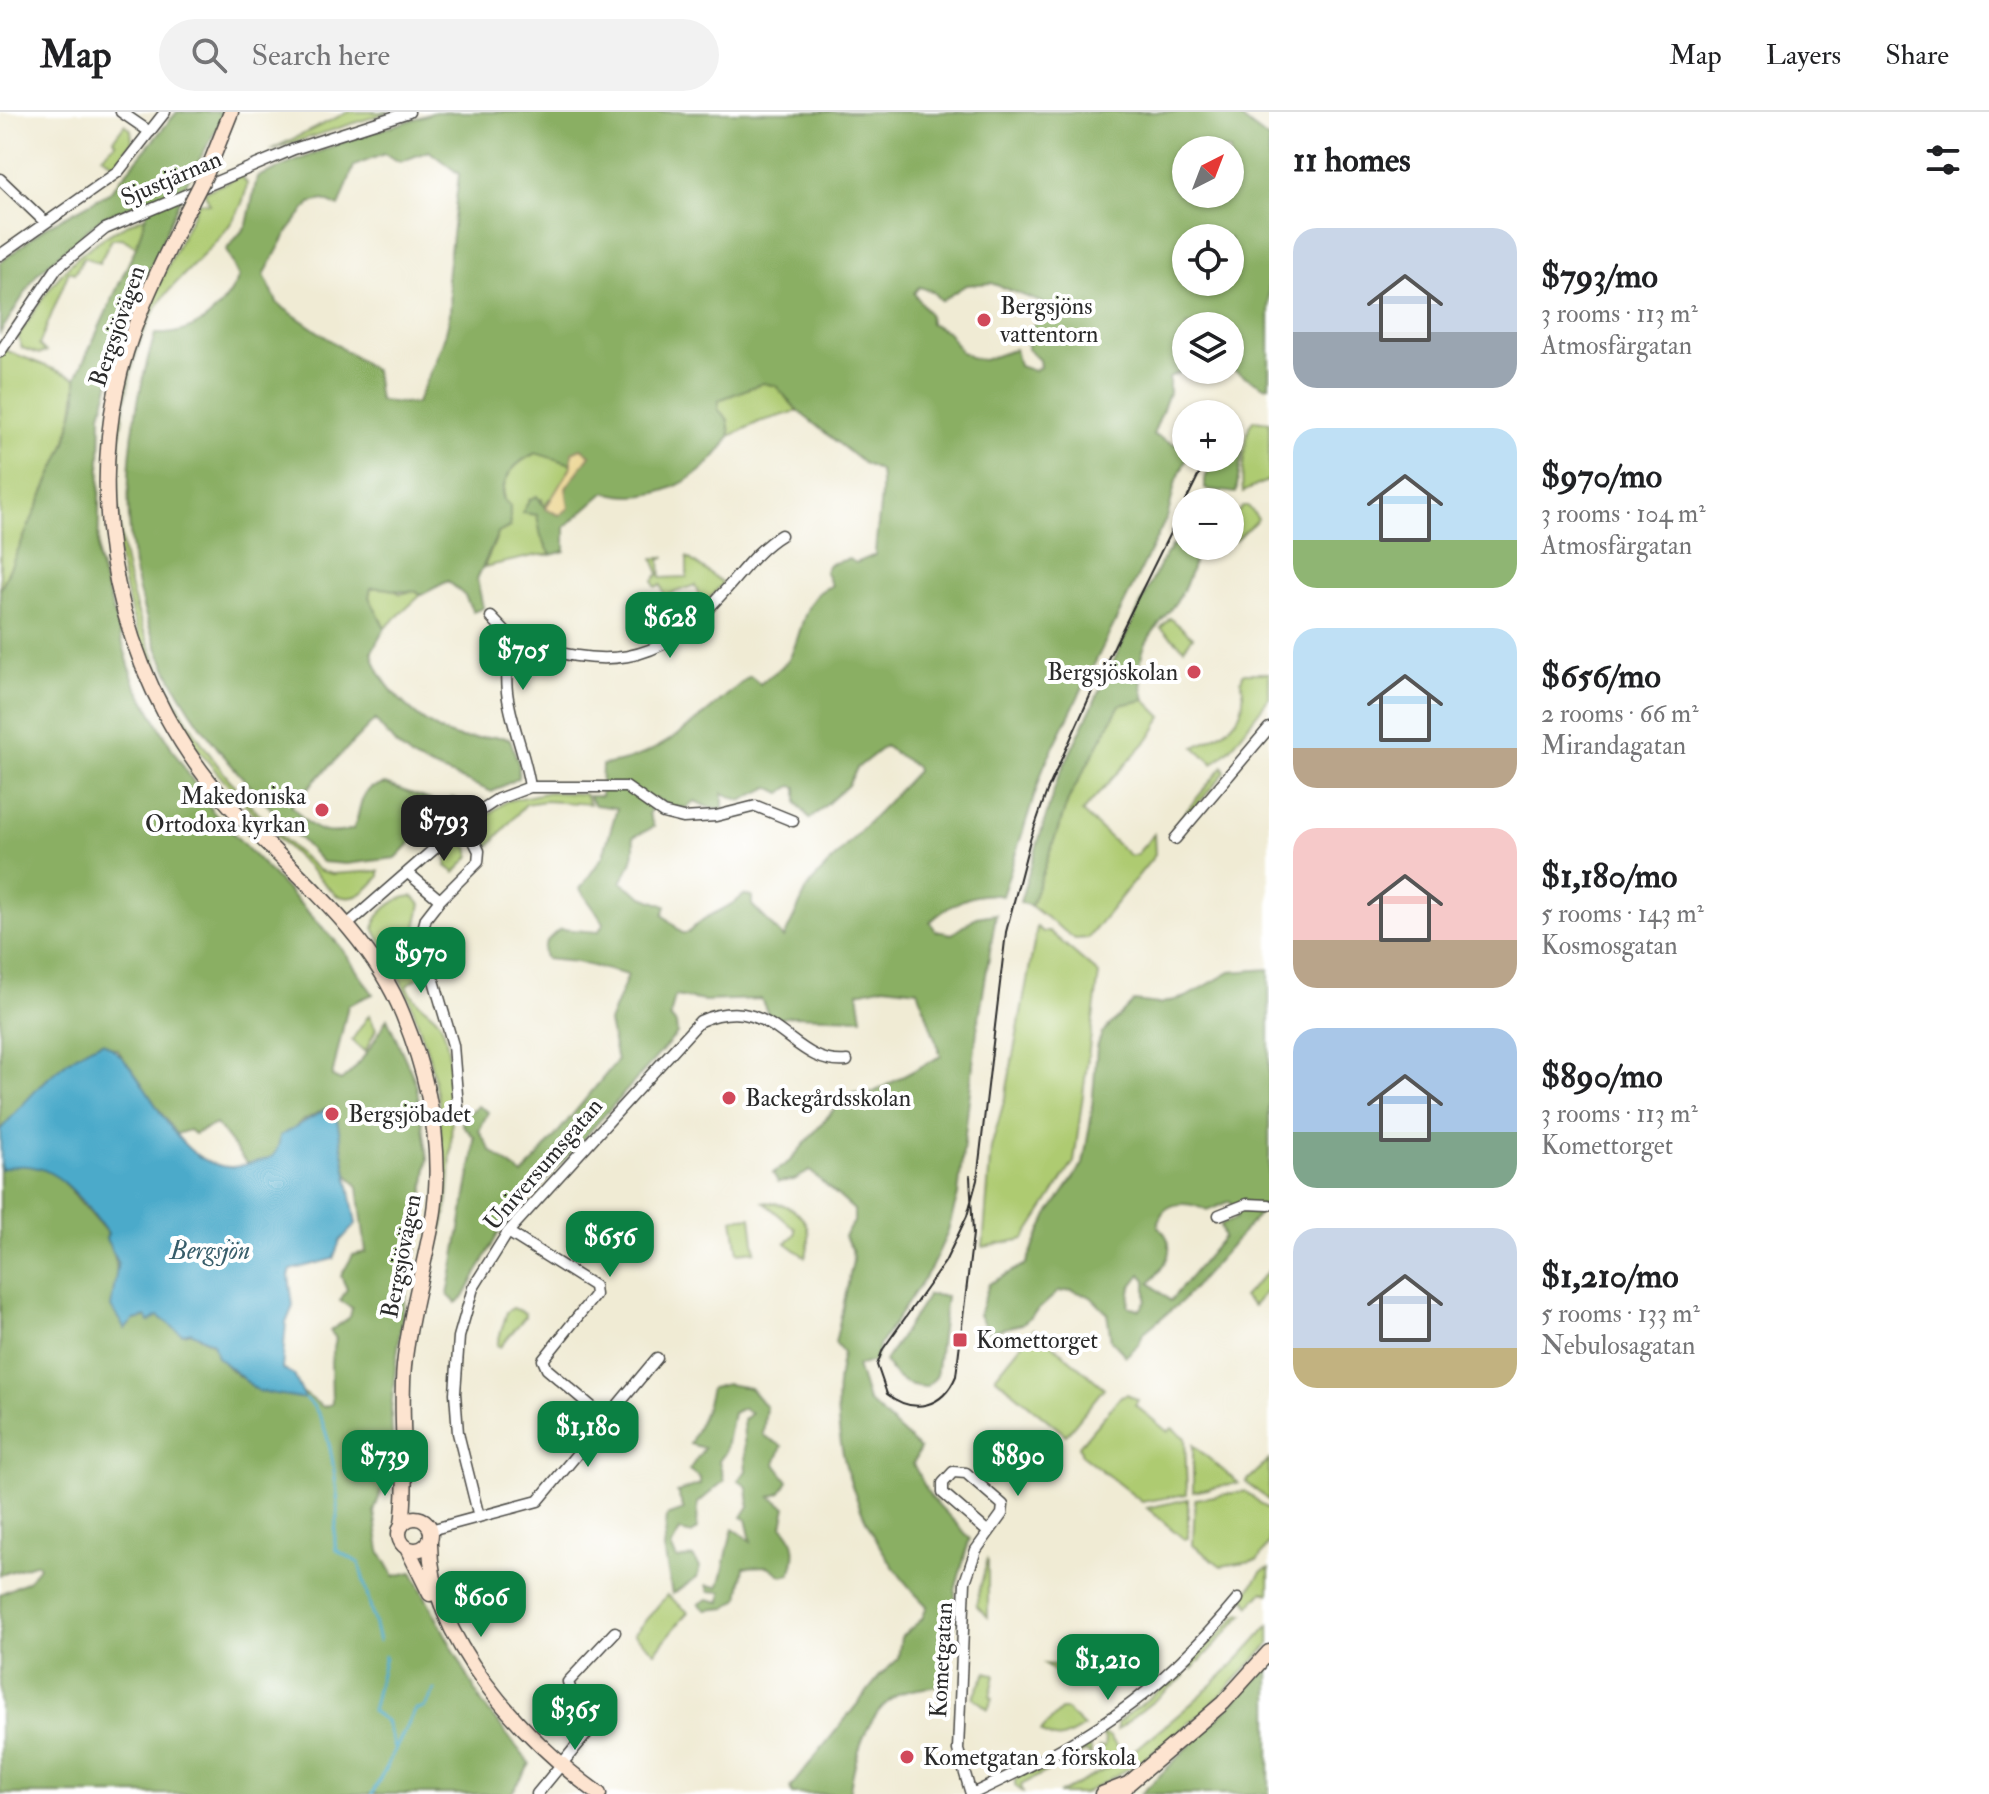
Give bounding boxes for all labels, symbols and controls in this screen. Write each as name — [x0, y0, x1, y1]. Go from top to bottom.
search box — [159, 19, 719, 91]
text: Map — [40, 31, 111, 79]
icon: search — [187, 33, 231, 77]
text: Search here — [251, 37, 390, 74]
text: Map — [1669, 38, 1722, 73]
text: Layers — [1766, 38, 1841, 73]
text: Share — [1885, 38, 1949, 73]
north arrow — [1172, 136, 1244, 208]
map controls — [1172, 136, 1244, 560]
icon: filters — [1921, 138, 1965, 182]
text: 11 homes — [1293, 139, 1411, 182]
street label: Sjustjärnan — [116, 143, 226, 214]
button: locate — [1172, 224, 1244, 296]
text: $793/mo — [1541, 255, 1658, 298]
icon: home — [1357, 260, 1453, 356]
street label: Bergsjövägen — [82, 262, 153, 391]
place label: Bergsjöns vattentorn — [999, 291, 1099, 350]
text: 3 rooms · 113 m² — [1541, 298, 1698, 330]
marker: Bergsjöns vattentorn — [975, 311, 993, 329]
button: layers — [1172, 312, 1244, 384]
text: Atmosfärgatan — [1541, 330, 1692, 362]
button: + — [1172, 400, 1244, 472]
text: $970/mo — [1541, 455, 1662, 498]
icon: home — [1357, 460, 1453, 556]
button: − — [1172, 488, 1244, 560]
text: 3 rooms · 104 m² — [1541, 498, 1706, 530]
text: Atmosfärgatan — [1541, 530, 1692, 562]
pin: $628 — [623, 592, 717, 660]
text: $628 — [643, 602, 697, 634]
pin: $705 — [476, 624, 570, 692]
text: $705 — [497, 634, 549, 666]
text: $656/mo — [1541, 655, 1661, 698]
place label: Bergsjöskolan — [1047, 657, 1178, 688]
icon: home — [1357, 660, 1453, 756]
marker: Bergsjöskolan — [1185, 663, 1203, 681]
text: 2 rooms · 66 m² — [1541, 698, 1699, 730]
text: Mirandagatan — [1541, 730, 1686, 762]
place label: Makedoniska Ortodoxa kyrkan — [145, 781, 307, 840]
pin: $793 — [397, 795, 491, 863]
marker: Makedoniska Ortodoxa kyrkan — [313, 801, 331, 819]
text: $793 — [419, 805, 469, 837]
text: $1,180/mo — [1541, 855, 1677, 898]
icon: home — [1357, 860, 1453, 956]
text: 5 rooms · 143 m² — [1541, 898, 1704, 930]
pin: $970 — [374, 927, 468, 995]
text: Kosmosgatan — [1541, 930, 1678, 962]
text: $970 — [394, 937, 448, 969]
text: $890/mo — [1541, 1055, 1663, 1098]
icon: home — [1357, 1060, 1453, 1156]
place label: Backegårdsskolan — [745, 1083, 911, 1114]
marker: Backegårdsskolan — [720, 1089, 738, 1107]
street label: Universumsgatan — [477, 1091, 610, 1237]
text: 3 rooms · 113 m² — [1541, 1098, 1698, 1130]
place label: Bergsjöbadet — [348, 1099, 471, 1130]
marker: Bergsjöbadet — [323, 1105, 341, 1123]
text: Komettorget — [1541, 1130, 1673, 1162]
street label: Bergsjövägen — [374, 1191, 429, 1321]
pin: $656 — [563, 1211, 657, 1279]
text: $656 — [584, 1221, 636, 1253]
water label: Bergsjön — [168, 1235, 250, 1267]
text: $1,210/mo — [1541, 1255, 1679, 1298]
icon: home — [1357, 1260, 1453, 1356]
text: 5 rooms · 133 m² — [1541, 1298, 1700, 1330]
place label: Komettorget — [976, 1325, 1098, 1356]
text: Nebulosagatan — [1541, 1330, 1695, 1362]
marker: Komettorget — [951, 1331, 969, 1349]
pin: $1,180 — [523, 1401, 653, 1469]
text: $1,180 — [556, 1411, 621, 1443]
pin: $739 — [338, 1430, 432, 1498]
pin: $890 — [971, 1430, 1065, 1498]
text: $739 — [360, 1440, 410, 1472]
text: $890 — [991, 1440, 1045, 1472]
pin: $606 — [434, 1571, 528, 1639]
text: $606 — [454, 1581, 508, 1613]
street label: Kometgatan — [923, 1601, 960, 1719]
pin: $1,210 — [1043, 1634, 1173, 1702]
text: $1,210 — [1075, 1644, 1141, 1676]
pin: $365 — [528, 1684, 622, 1752]
text: $365 — [550, 1694, 600, 1726]
place label: Kometgatan 2 förskola — [923, 1742, 1137, 1773]
marker: Kometgatan 2 förskola — [898, 1748, 916, 1766]

